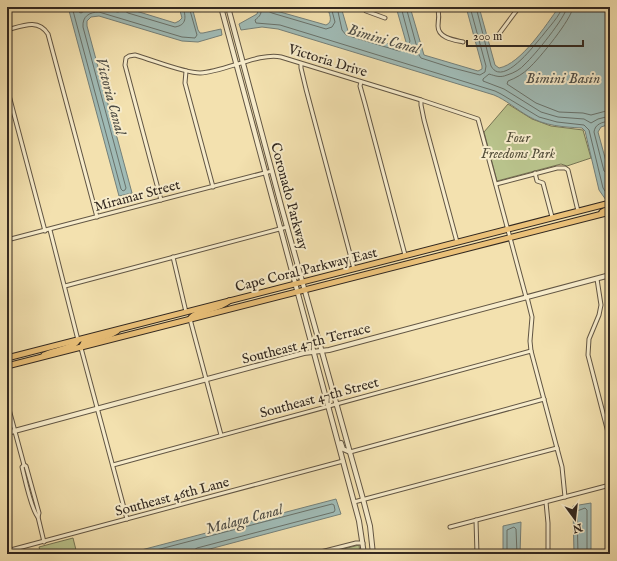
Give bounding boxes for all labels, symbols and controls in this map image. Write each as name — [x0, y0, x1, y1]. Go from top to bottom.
water label: Bimini Canal — [346, 20, 424, 59]
scale bar — [467, 22, 583, 48]
text: 200 m — [473, 29, 502, 44]
street label: Victoria Drive — [285, 40, 370, 82]
water label: Victoria Canal — [91, 55, 130, 138]
water label: Bimini Basin — [526, 69, 600, 88]
park label: Four Freedoms Park — [481, 129, 555, 163]
street label: Coronado Parkway — [266, 141, 312, 252]
street label: Miramar Street — [92, 176, 182, 216]
street label: Cape Coral Parkway East — [233, 244, 379, 296]
street label: Southeast 47th Terrace — [240, 319, 373, 369]
street label: Southeast 47th Street — [258, 373, 381, 423]
street label: Southeast 46th Lane — [113, 473, 232, 521]
north arrow — [555, 499, 595, 539]
water label: Malaga Canal — [204, 500, 286, 540]
text: N — [570, 519, 585, 536]

